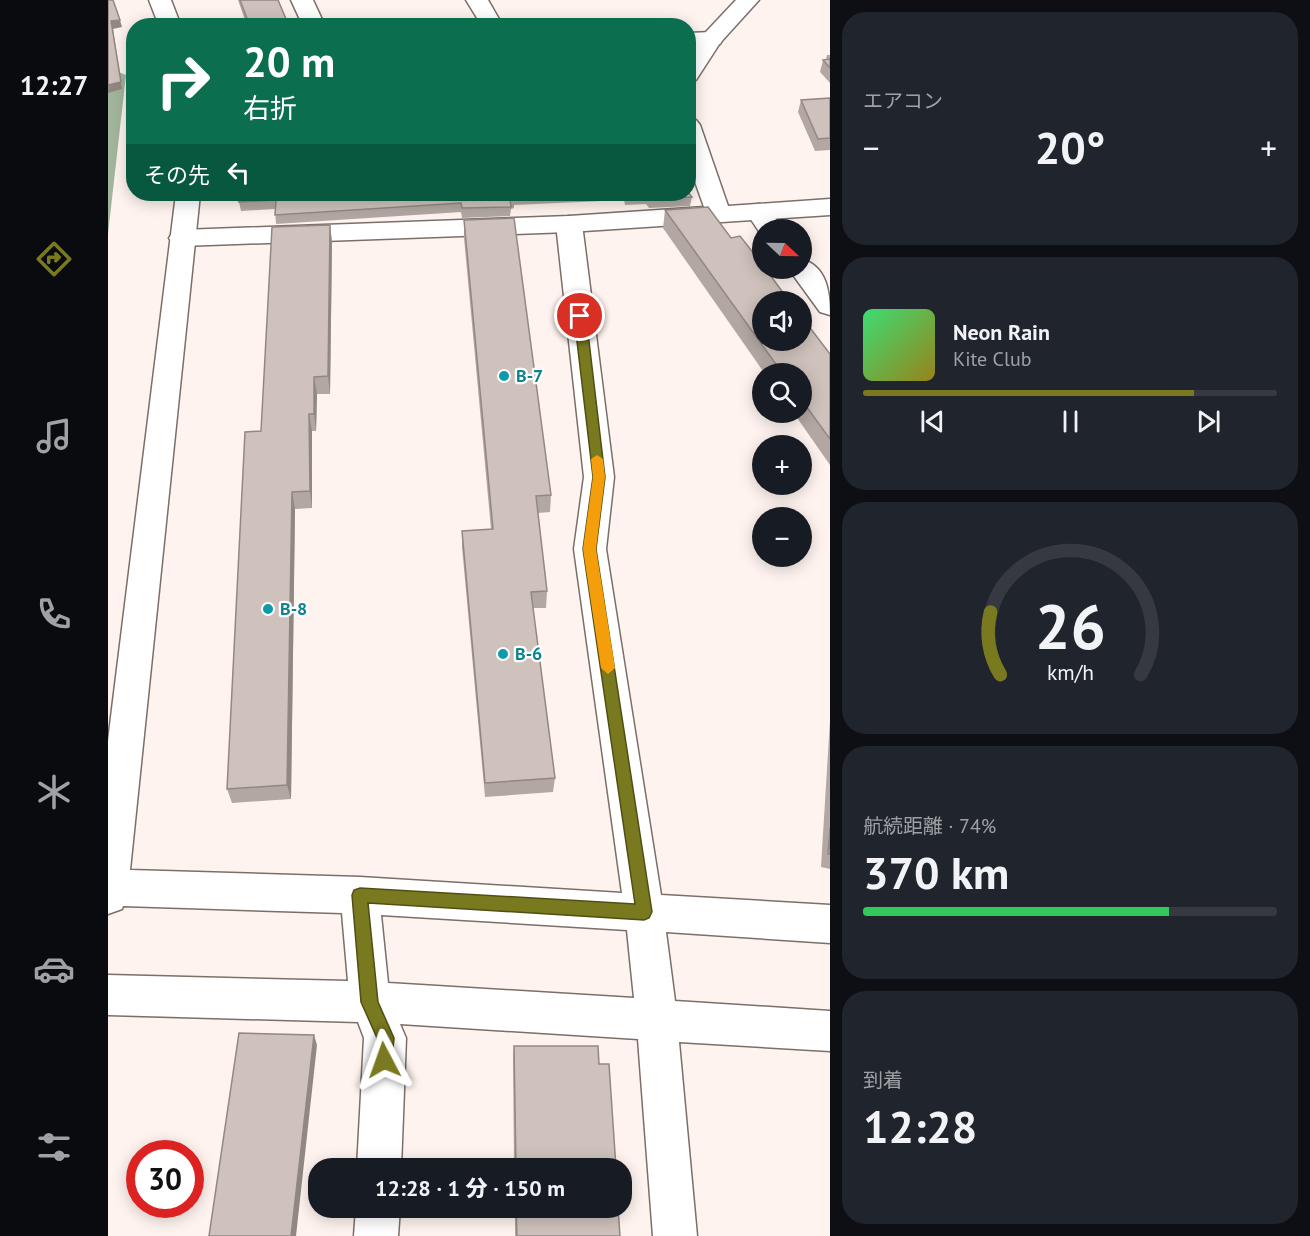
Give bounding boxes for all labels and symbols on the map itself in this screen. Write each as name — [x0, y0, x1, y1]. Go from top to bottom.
north arrow — [752, 219, 812, 279]
pin — [554, 290, 605, 341]
place label: B-7 — [516, 364, 543, 387]
marker: B-7 — [497, 369, 511, 383]
place label: B-8 — [280, 597, 307, 620]
marker: B-8 — [261, 602, 275, 616]
place label: B-6 — [515, 642, 542, 665]
marker: B-6 — [496, 647, 510, 661]
position arrow — [352, 1028, 416, 1092]
speed limit sign: 30 — [126, 1140, 204, 1218]

